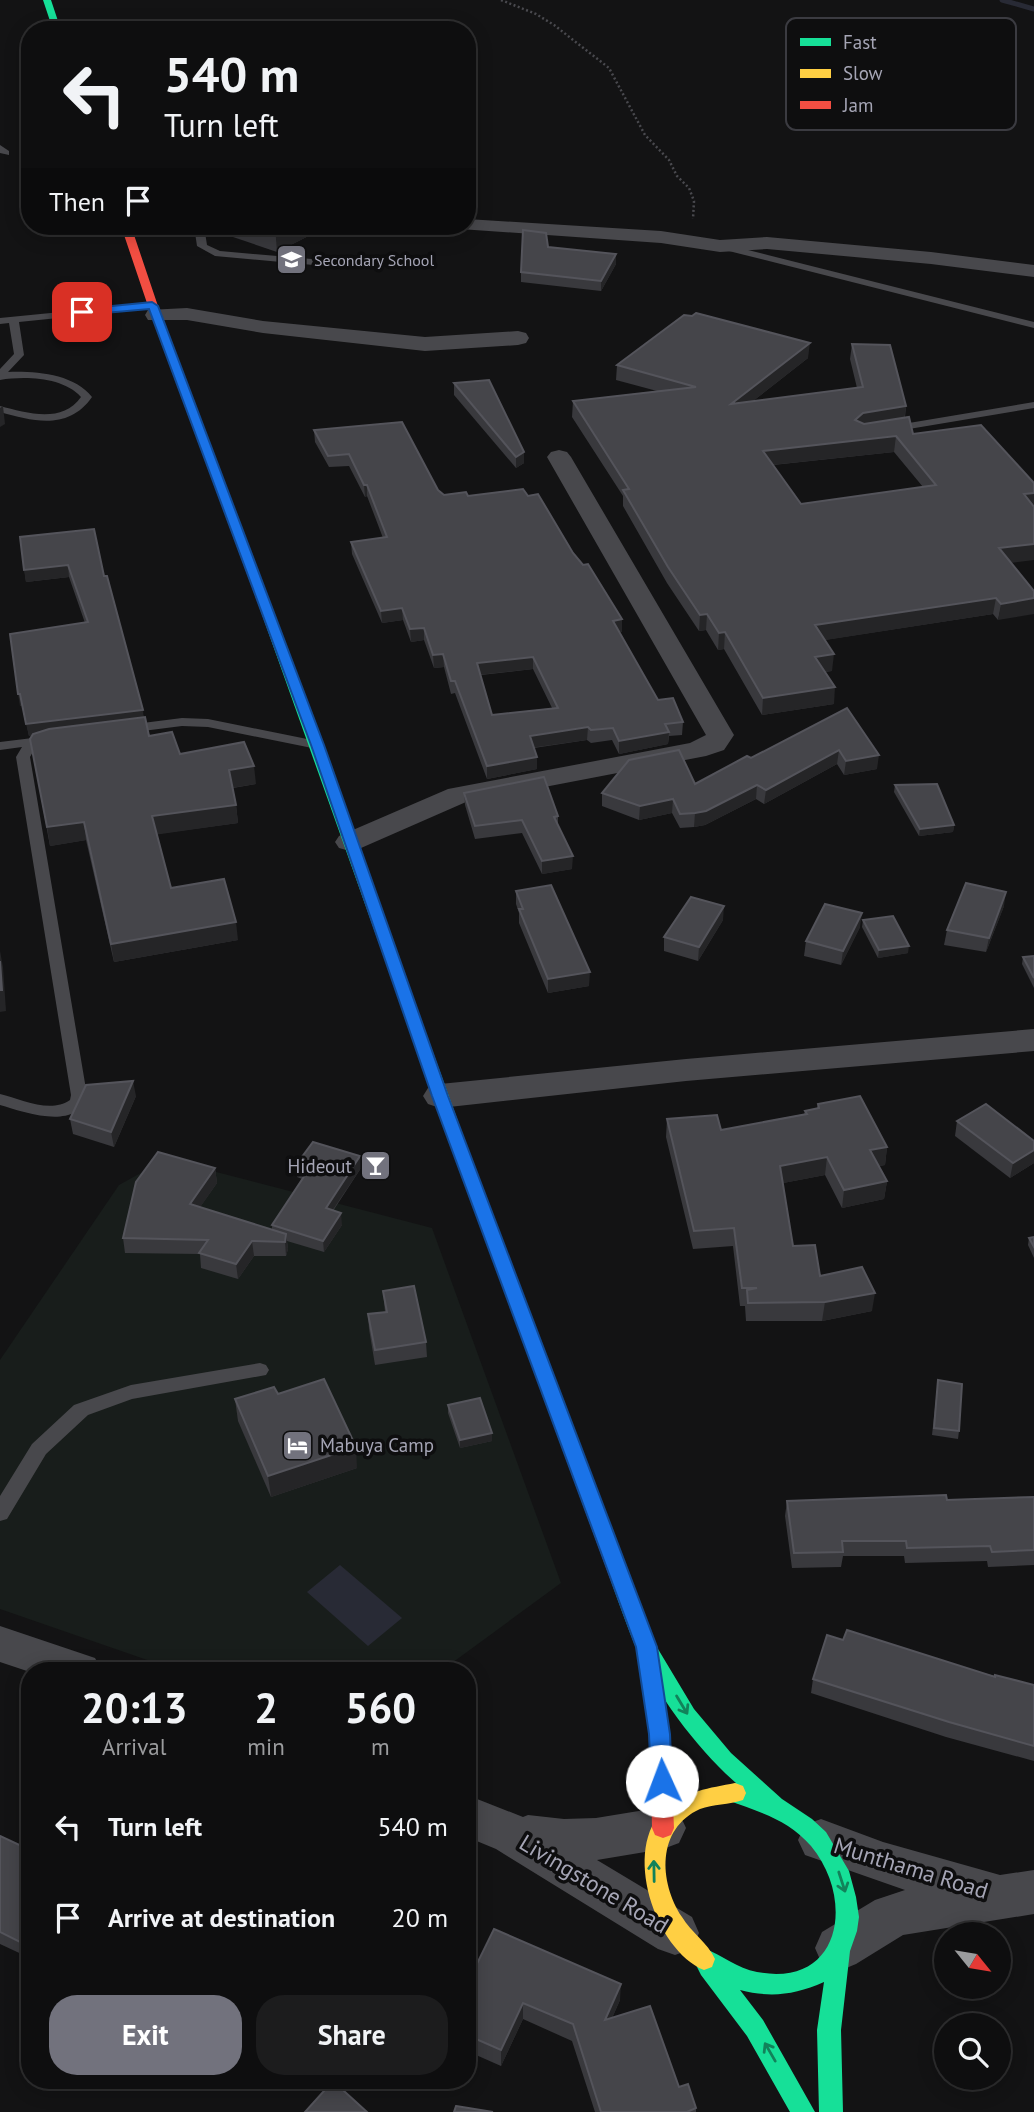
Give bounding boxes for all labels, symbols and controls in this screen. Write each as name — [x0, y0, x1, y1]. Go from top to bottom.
legend — [786, 18, 1016, 130]
text: Fast — [843, 30, 877, 54]
text: 540 m — [164, 42, 299, 106]
icon: left — [49, 49, 140, 140]
text: Slow — [843, 61, 883, 85]
text: Jam — [842, 93, 873, 117]
text: Turn left — [164, 104, 279, 146]
icon: arrive — [119, 182, 157, 220]
text: Then — [49, 185, 105, 218]
school or university icon: Secondary School — [274, 243, 308, 277]
place label: Secondary School — [314, 250, 434, 270]
pin — [52, 282, 112, 342]
icon: arrive — [63, 293, 101, 331]
bar icon: Hideout — [358, 1149, 392, 1183]
place label: Hideout — [288, 1154, 353, 1178]
hotel icon: Mabuya Camp — [280, 1428, 314, 1462]
place label: Mabuya Camp — [320, 1433, 434, 1457]
text: 20:13 — [81, 1680, 187, 1735]
text: 2 — [254, 1680, 278, 1735]
text: 560 — [345, 1680, 416, 1735]
one-way arrow — [675, 1695, 689, 1715]
text: Arrival — [102, 1732, 166, 1761]
text: min — [247, 1732, 285, 1761]
text: m — [371, 1732, 390, 1761]
position arrow — [625, 1744, 699, 1818]
icon: left — [49, 1808, 87, 1846]
text: Turn left — [108, 1810, 202, 1843]
text: 540 m — [377, 1810, 448, 1843]
street label: Livingstone Road — [514, 1828, 674, 1939]
street label: Munthama Road — [830, 1830, 992, 1905]
one-way arrow — [647, 1860, 661, 1883]
one-way arrow — [837, 1871, 850, 1893]
icon: arrive — [49, 1899, 87, 1937]
text: Arrive at destination — [108, 1901, 335, 1934]
text: 20 m — [392, 1901, 448, 1934]
north arrow — [934, 1922, 1012, 1998]
map controls — [934, 1922, 1011, 2090]
button: Exit — [49, 1995, 242, 2075]
button: Share — [256, 1995, 448, 2075]
button: search — [934, 2013, 1011, 2090]
one-way arrow — [762, 2043, 776, 2063]

